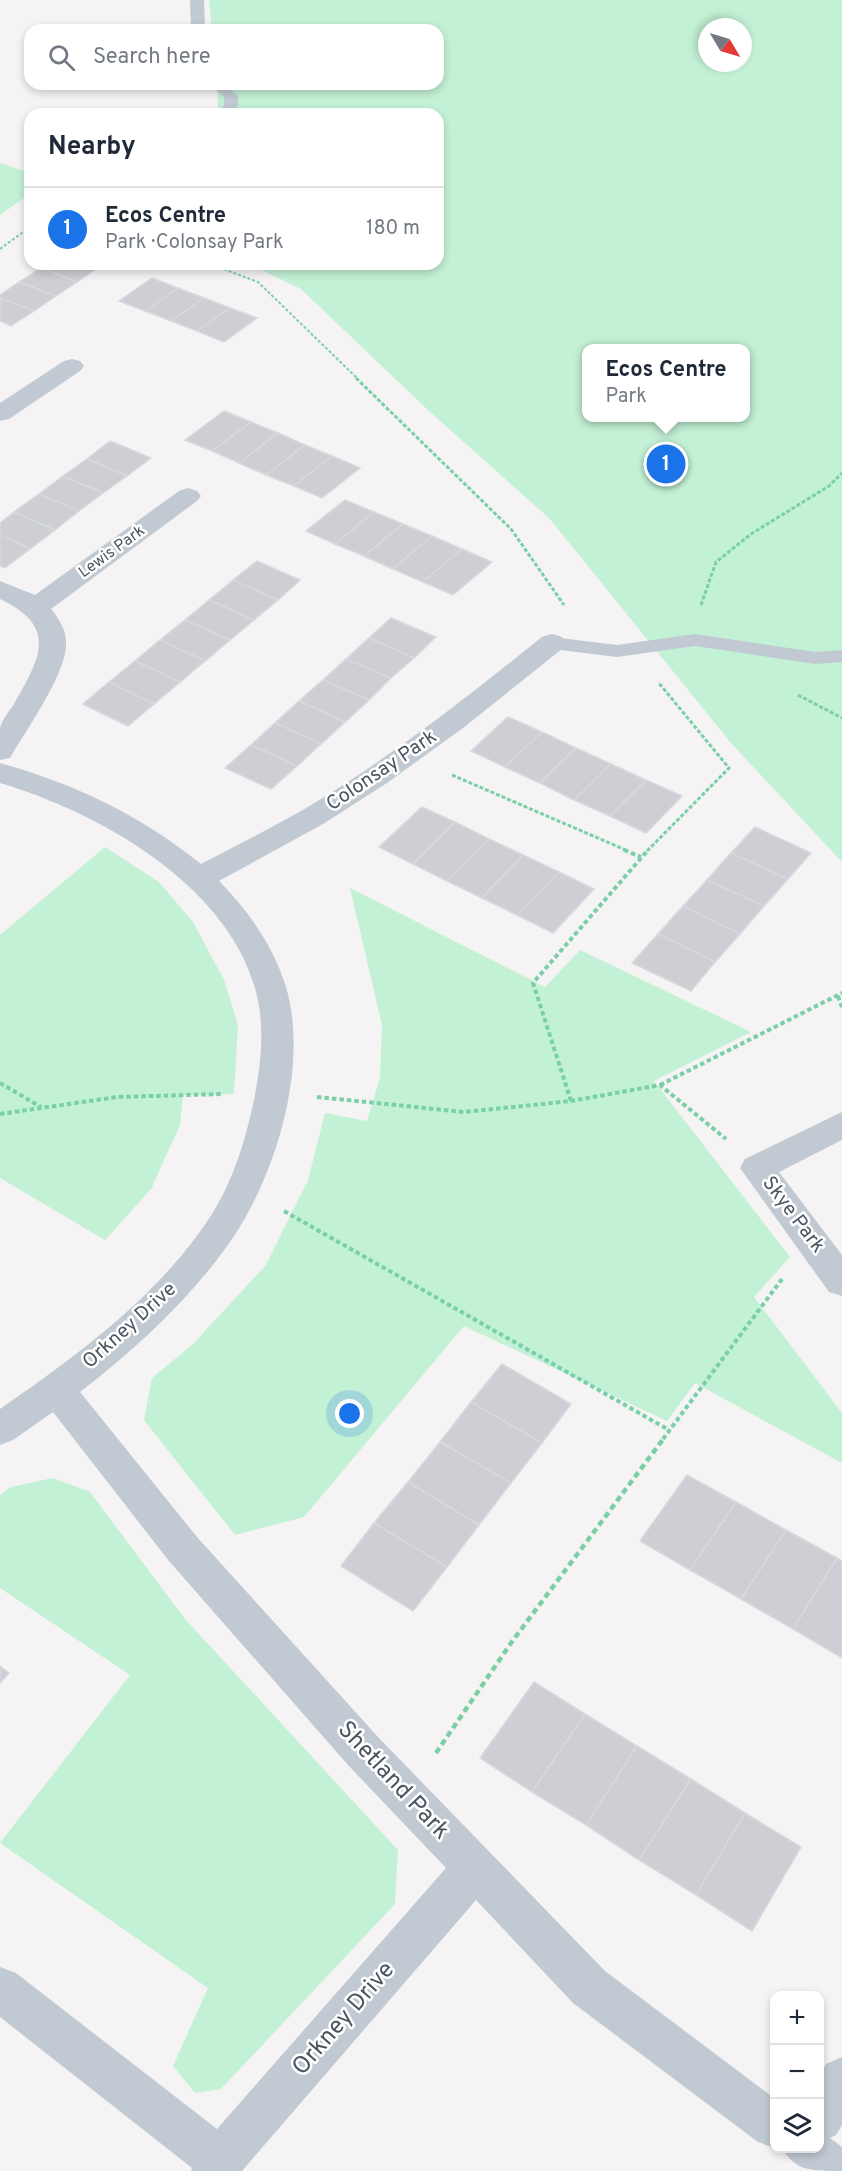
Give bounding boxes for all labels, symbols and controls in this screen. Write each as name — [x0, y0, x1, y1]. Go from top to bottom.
north arrow — [698, 18, 752, 72]
search box — [24, 24, 444, 90]
icon: search — [45, 41, 78, 74]
text: Search here — [93, 44, 211, 71]
text: Nearby — [48, 131, 136, 164]
text: Ecos Centre — [105, 203, 226, 230]
text: 1 — [64, 216, 72, 242]
text: 180 m — [366, 216, 420, 242]
text: Park · Colonsay Park — [105, 230, 284, 256]
popup — [582, 344, 750, 422]
text: Ecos Centre — [605, 357, 727, 384]
text: Park — [605, 384, 647, 410]
pin: 1 — [646, 442, 686, 486]
street label: Lewis Park — [75, 521, 149, 583]
street label: Colonsay Park — [322, 724, 442, 818]
street label: Skye Park — [756, 1171, 830, 1259]
street label: Orkney Drive — [78, 1277, 182, 1375]
your location — [335, 1399, 364, 1428]
street label: Shetland Park — [330, 1715, 456, 1847]
street label: Orkney Drive — [286, 1956, 402, 2082]
map controls — [770, 1991, 824, 2153]
button: + — [770, 1991, 824, 2045]
button: − — [770, 2045, 824, 2099]
button: layers — [770, 2099, 824, 2153]

